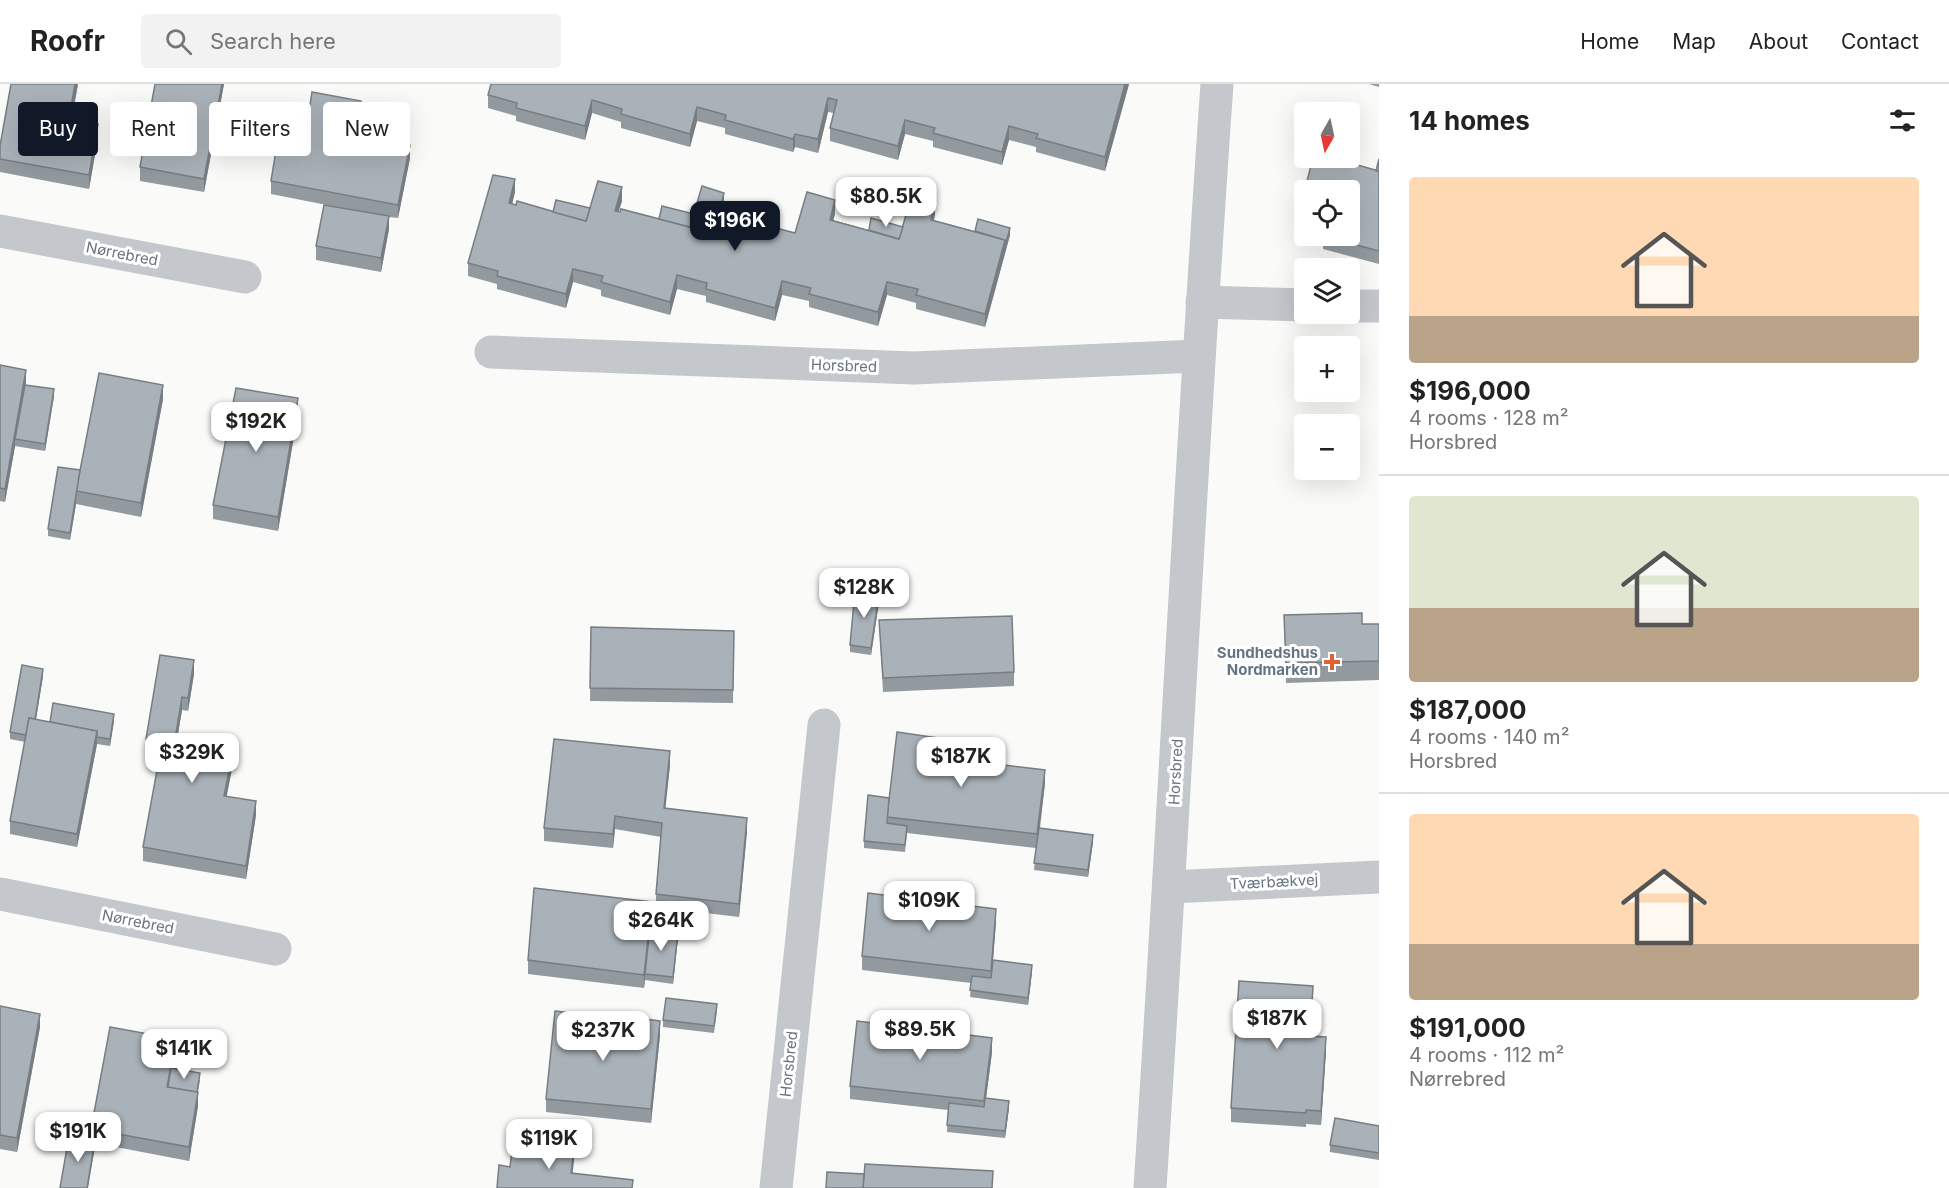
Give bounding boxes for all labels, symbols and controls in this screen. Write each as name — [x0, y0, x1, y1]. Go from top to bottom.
search box — [141, 14, 561, 68]
text: Roofr — [30, 24, 105, 58]
icon: search — [162, 25, 195, 58]
text: Search here — [210, 28, 336, 54]
text: Home — [1580, 29, 1639, 54]
text: Map — [1672, 29, 1716, 54]
text: About — [1749, 29, 1808, 54]
text: Contact — [1841, 29, 1919, 54]
chip: Buy — [18, 102, 98, 156]
chip: Rent — [110, 102, 197, 156]
chip: Filters — [209, 102, 311, 156]
chip: New — [323, 102, 410, 156]
north arrow — [1294, 102, 1360, 168]
map controls — [1294, 102, 1360, 480]
icon: filters — [1886, 104, 1919, 137]
text: 14 homes — [1409, 105, 1530, 136]
pin: $80.5K — [837, 177, 935, 228]
button: locate — [1294, 180, 1360, 246]
text: $80.5K — [850, 184, 922, 208]
pin: $196K — [693, 201, 777, 252]
text: $196K — [704, 208, 766, 232]
icon: home — [1610, 216, 1718, 324]
street label: Nørrebred — [85, 237, 160, 270]
button: layers — [1294, 258, 1360, 324]
button: + — [1294, 336, 1360, 402]
street label: Horsbred — [811, 355, 877, 376]
text: $196,000 — [1409, 375, 1531, 406]
pin: $192K — [214, 402, 298, 453]
text: 4 rooms · 128 m² — [1409, 406, 1569, 430]
text: $192K — [225, 409, 287, 433]
button: − — [1294, 414, 1360, 480]
text: Horsbred — [1409, 430, 1497, 454]
icon: home — [1610, 535, 1718, 643]
pin: $128K — [822, 568, 906, 619]
text: $128K — [833, 575, 895, 599]
place label: Sundhedshus Nordmarken — [1217, 643, 1318, 679]
marker: Sundhedshus Nordmarken — [1323, 653, 1341, 671]
text: $187,000 — [1409, 694, 1527, 725]
text: 4 rooms · 140 m² — [1409, 725, 1569, 749]
pin: $329K — [150, 733, 234, 784]
pin: $187K — [919, 737, 1003, 788]
street label: Horsbred — [1164, 738, 1187, 806]
text: $329K — [159, 740, 225, 764]
text: $187K — [931, 744, 991, 768]
text: Horsbred — [1409, 749, 1497, 773]
icon: home — [1610, 853, 1718, 961]
street label: Tværbækvej — [1229, 870, 1319, 893]
pin: $109K — [887, 881, 971, 932]
text: $109K — [898, 888, 960, 912]
pin: $264K — [619, 901, 703, 952]
street label: Nørrebred — [101, 905, 176, 938]
text: $264K — [628, 908, 694, 932]
pin: $187K — [1235, 999, 1319, 1050]
text: $187K — [1247, 1006, 1307, 1030]
pin: $89.5K — [871, 1010, 969, 1061]
pin: $237K — [561, 1011, 645, 1062]
text: $191,000 — [1409, 1012, 1526, 1043]
text: $89.5K — [884, 1017, 956, 1041]
text: $237K — [571, 1018, 635, 1042]
pin: $141K — [142, 1029, 226, 1080]
street label: Horsbred — [776, 1030, 801, 1098]
text: $141K — [155, 1036, 213, 1060]
text: 4 rooms · 112 m² — [1409, 1043, 1564, 1067]
text: Nørrebred — [1409, 1067, 1506, 1091]
pin: $191K — [36, 1112, 120, 1163]
text: $191K — [49, 1119, 107, 1143]
pin: $119K — [507, 1119, 591, 1170]
text: $119K — [520, 1126, 578, 1150]

